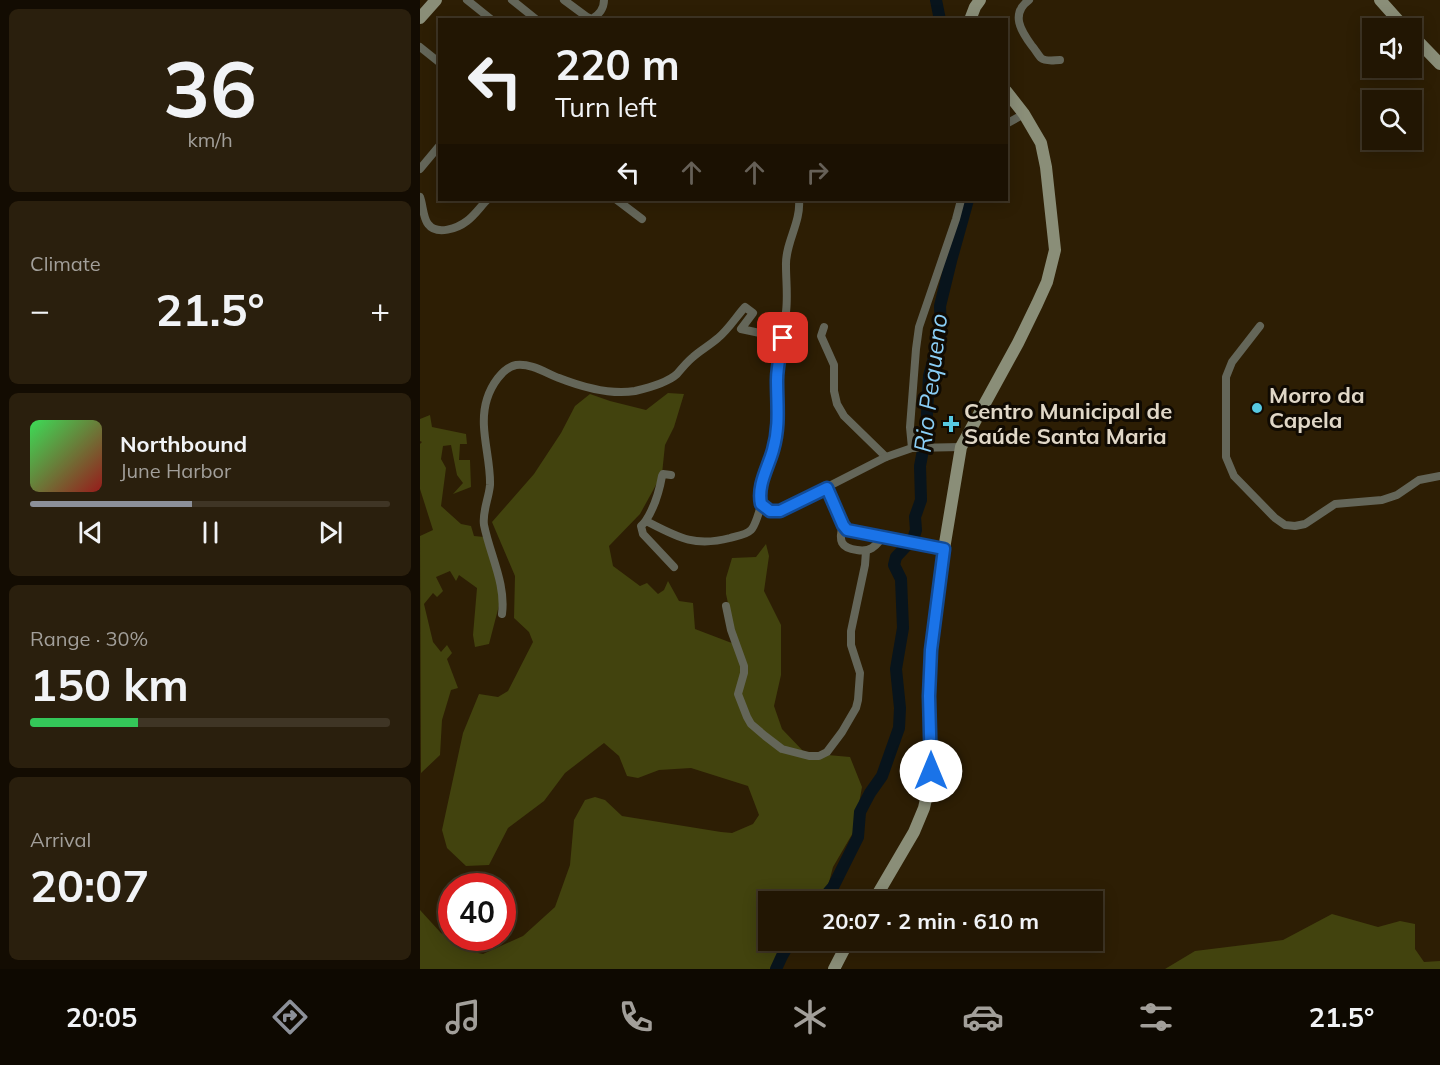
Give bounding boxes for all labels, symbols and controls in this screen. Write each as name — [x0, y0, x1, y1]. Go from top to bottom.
map controls — [1362, 18, 1422, 150]
button: sound — [1362, 18, 1422, 78]
text: 220 m — [555, 38, 680, 91]
text: 36 — [163, 39, 257, 137]
icon: left — [456, 42, 534, 120]
text: Turn left — [555, 90, 657, 124]
button: search — [1362, 90, 1422, 150]
text: km/h — [187, 127, 233, 152]
icon: left — [612, 156, 645, 189]
icon: ahead — [675, 156, 708, 189]
icon: ahead — [738, 156, 771, 189]
icon: right — [801, 156, 834, 189]
text: Climate — [30, 251, 101, 276]
text: 21.5° — [155, 281, 265, 337]
text: − — [30, 289, 50, 330]
text: + — [370, 289, 390, 330]
pin — [757, 312, 808, 363]
water label: Rio Pequeno — [907, 312, 953, 454]
icon: arrive — [766, 321, 799, 354]
place label: Morro da Capela — [1269, 381, 1365, 434]
place label: Centro Municipal de Saúde Santa Maria — [964, 397, 1172, 450]
marker: Morro da Capela — [1250, 401, 1264, 415]
marker: Centro Municipal de Saúde Santa Maria — [942, 415, 960, 433]
text: Northbound — [120, 430, 247, 458]
text: June Harbor — [120, 458, 231, 483]
icon: previous — [74, 516, 107, 549]
icon: pause — [194, 516, 227, 549]
icon: next — [314, 516, 347, 549]
text: Range · 30% — [30, 626, 148, 651]
text: 150 km — [30, 656, 189, 712]
position arrow — [899, 739, 963, 803]
text: Arrival — [30, 827, 91, 852]
text: 20:07 — [30, 857, 149, 913]
speed limit sign: 40 — [438, 873, 516, 951]
text: 20:07 · 2 min · 610 m — [822, 907, 1039, 935]
icon: directions — [269, 996, 311, 1038]
icon: music — [442, 996, 484, 1038]
icon: phone — [615, 996, 657, 1038]
icon: climate — [789, 996, 831, 1038]
icon: car — [962, 996, 1004, 1038]
icon: filters — [1135, 996, 1177, 1038]
text: 20:05 — [66, 1000, 137, 1034]
text: 21.5° — [1309, 1000, 1374, 1034]

